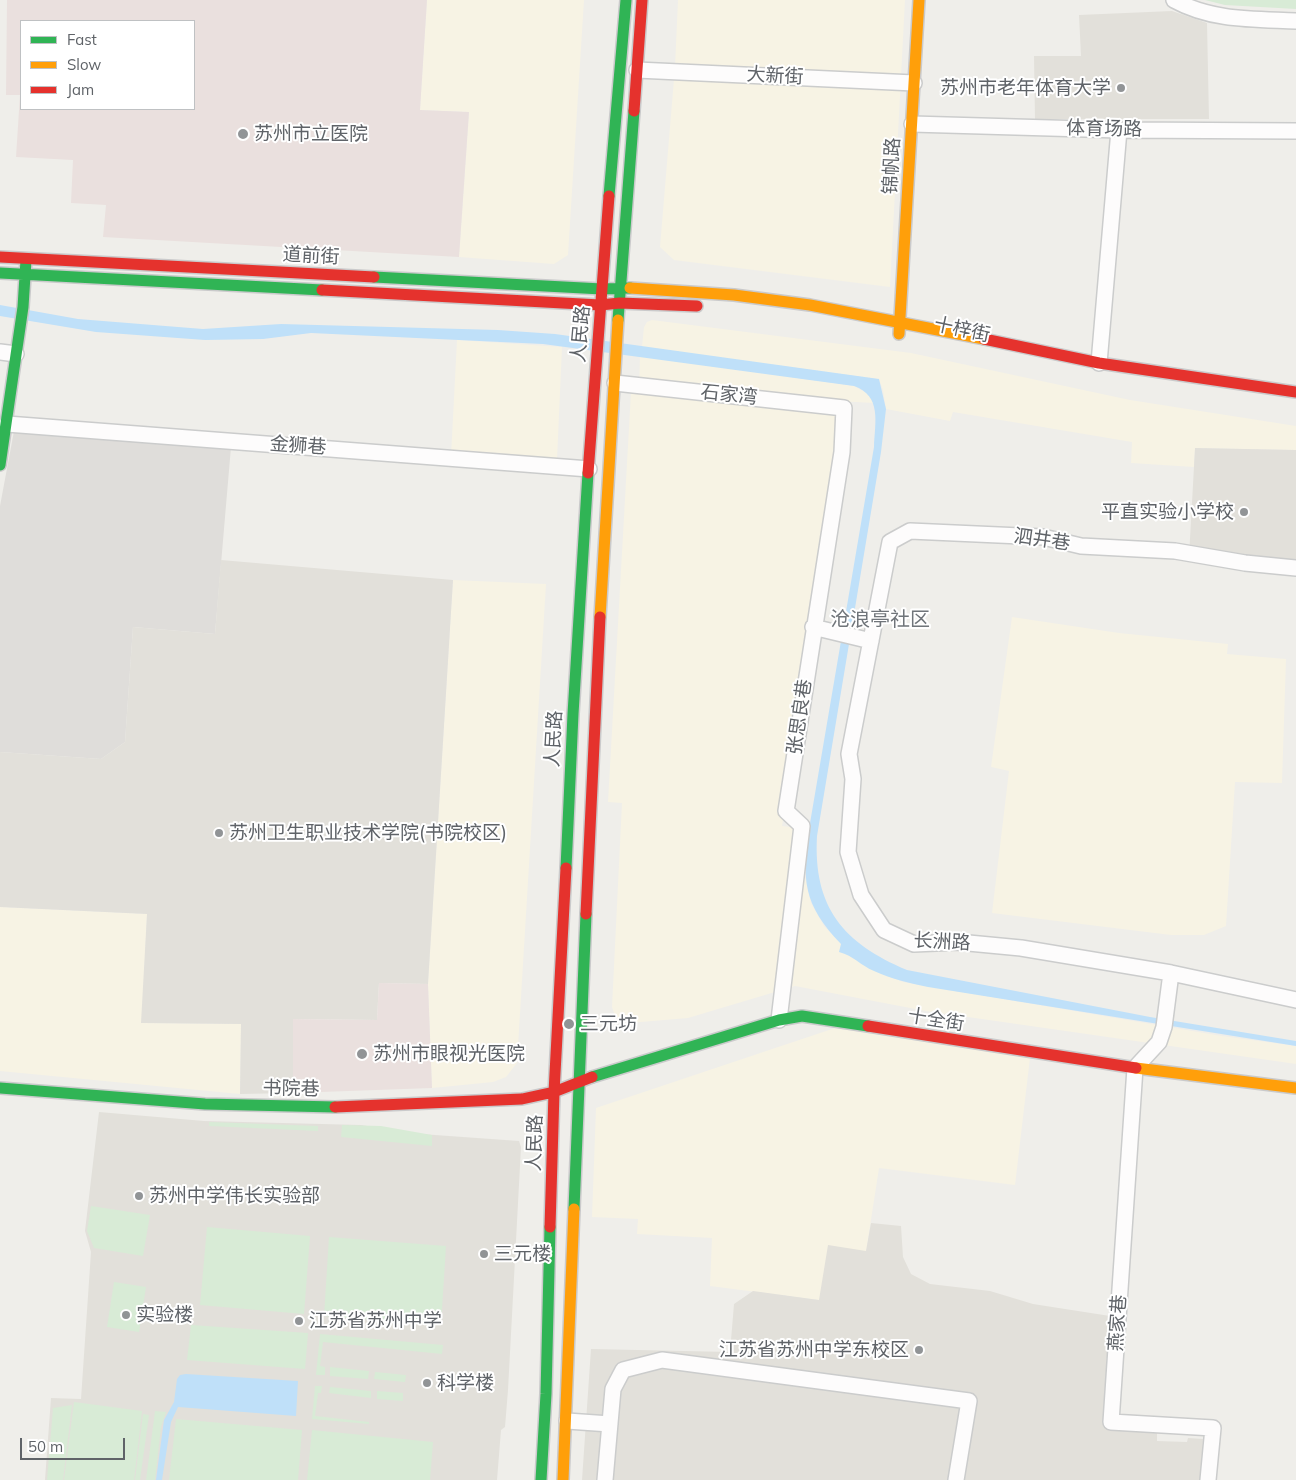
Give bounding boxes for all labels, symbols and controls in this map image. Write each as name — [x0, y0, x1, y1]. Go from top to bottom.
legend — [20, 20, 195, 110]
text: Fast — [67, 30, 97, 49]
text: Slow — [67, 55, 101, 74]
street label: 大新街 — [746, 63, 804, 89]
place label: 苏州市老年体育大学 — [940, 77, 1111, 99]
text: Jam — [67, 80, 94, 99]
marker: 苏州市老年体育大学 — [1115, 82, 1127, 94]
street label: 体育场路 — [1066, 117, 1142, 141]
place label: 苏州市立医院 — [254, 123, 368, 145]
marker: 苏州市立医院 — [236, 127, 250, 141]
street label: 锦帆路 — [879, 137, 905, 195]
street label: 道前街 — [282, 243, 340, 269]
street label: 人民路 — [567, 305, 595, 363]
street label: 十梓街 — [932, 313, 992, 347]
street label: 石家湾 — [699, 381, 759, 409]
street label: 金狮巷 — [269, 433, 327, 459]
place label: 平直实验小学校 — [1101, 501, 1234, 523]
marker: 平直实验小学校 — [1238, 506, 1250, 518]
street label: 泗井巷 — [1012, 525, 1072, 555]
district label: 沧浪亭社区 — [830, 608, 930, 632]
street label: 张思良巷 — [783, 678, 817, 756]
street label: 人民路 — [541, 710, 567, 768]
place label: 苏州卫生职业技术学院(书院校区) — [229, 822, 507, 844]
marker: 苏州卫生职业技术学院(书院校区) — [213, 827, 225, 839]
street label: 长洲路 — [913, 929, 971, 955]
street label: 十全街 — [906, 1004, 966, 1036]
place label: 三元坊 — [580, 1013, 637, 1035]
marker: 三元坊 — [562, 1017, 576, 1031]
place label: 苏州市眼视光医院 — [373, 1043, 525, 1065]
marker: 苏州市眼视光医院 — [355, 1047, 369, 1061]
street label: 书院巷 — [262, 1077, 320, 1101]
street label: 人民路 — [523, 1114, 547, 1172]
place label: 苏州中学伟长实验部 — [149, 1185, 320, 1207]
marker: 苏州中学伟长实验部 — [133, 1190, 145, 1202]
place label: 三元楼 — [494, 1243, 551, 1265]
marker: 三元楼 — [478, 1248, 490, 1260]
street label: 燕家巷 — [1105, 1294, 1131, 1352]
place label: 实验楼 — [136, 1304, 193, 1326]
marker: 实验楼 — [120, 1309, 132, 1321]
place label: 江苏省苏州中学 — [309, 1310, 442, 1332]
marker: 江苏省苏州中学 — [293, 1315, 305, 1327]
place label: 江苏省苏州中学东校区 — [719, 1339, 909, 1361]
marker: 江苏省苏州中学东校区 — [913, 1344, 925, 1356]
place label: 科学楼 — [437, 1372, 494, 1394]
marker: 科学楼 — [421, 1377, 433, 1389]
scale bar — [22, 1428, 128, 1460]
text: 50 m — [28, 1437, 63, 1456]

